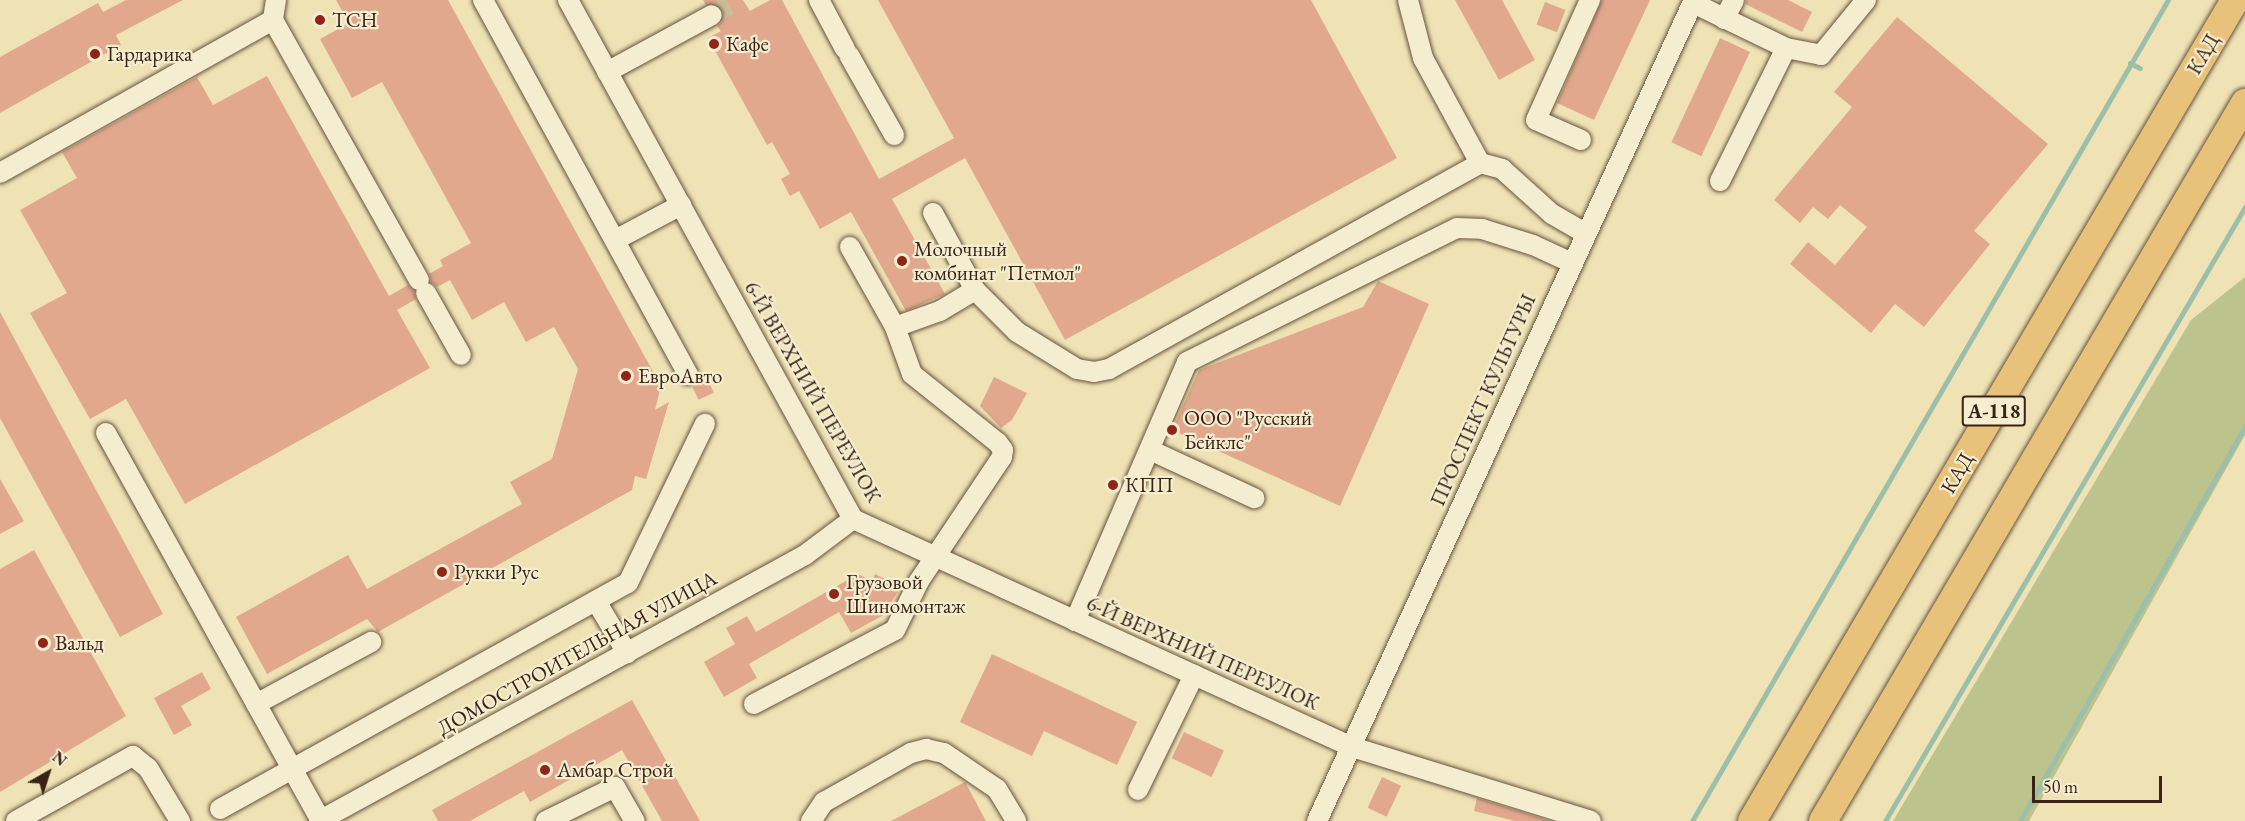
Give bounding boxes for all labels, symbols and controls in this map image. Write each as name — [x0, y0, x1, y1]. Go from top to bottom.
place label: ТСН — [332, 7, 378, 33]
marker: ТСН — [313, 13, 327, 27]
street label: КАД — [2181, 29, 2225, 79]
place label: Кафе — [726, 31, 769, 57]
marker: Кафе — [707, 37, 721, 51]
place label: Гардарика — [107, 41, 192, 67]
marker: Гардарика — [88, 47, 102, 61]
place label: Молочный комбинат "Петмол" — [914, 236, 1081, 286]
marker: Молочный комбинат "Петмол" — [895, 254, 909, 268]
street label: 6-Й ВЕРХНИЙ ПЕРЕУЛОК — [739, 277, 887, 507]
street label: ПРОСПЕКТ КУЛЬТУРЫ — [1425, 290, 1541, 510]
place label: ЕвроАвто — [638, 363, 722, 389]
marker: ЕвроАвто — [619, 369, 633, 383]
road number: А-118 — [1961, 394, 2027, 428]
place label: ООО "Русский Бейклс" — [1184, 405, 1312, 455]
marker: ООО "Русский Бейклс" — [1165, 423, 1179, 437]
street label: КАД — [1935, 448, 1979, 498]
place label: КПП — [1125, 472, 1174, 498]
marker: КПП — [1106, 478, 1120, 492]
place label: Рукки Рус — [454, 559, 539, 585]
street label: ДОМОСТРОИТЕЛЬНАЯ УЛИЦА — [433, 565, 721, 741]
marker: Рукки Рус — [435, 565, 449, 579]
place label: Грузовой Шиномонтаж — [846, 569, 966, 619]
marker: Грузовой Шиномонтаж — [827, 587, 841, 601]
street label: 6-Й ВЕРХНИЙ ПЕРЕУЛОК — [1083, 590, 1323, 716]
place label: Вальд — [55, 630, 104, 656]
marker: Вальд — [36, 636, 50, 650]
north arrow — [18, 743, 78, 803]
text: N — [48, 746, 71, 771]
place label: Амбар Строй — [557, 757, 674, 783]
marker: Амбар Строй — [538, 763, 552, 777]
scale bar — [2035, 764, 2166, 802]
text: 50 m — [2043, 775, 2078, 798]

